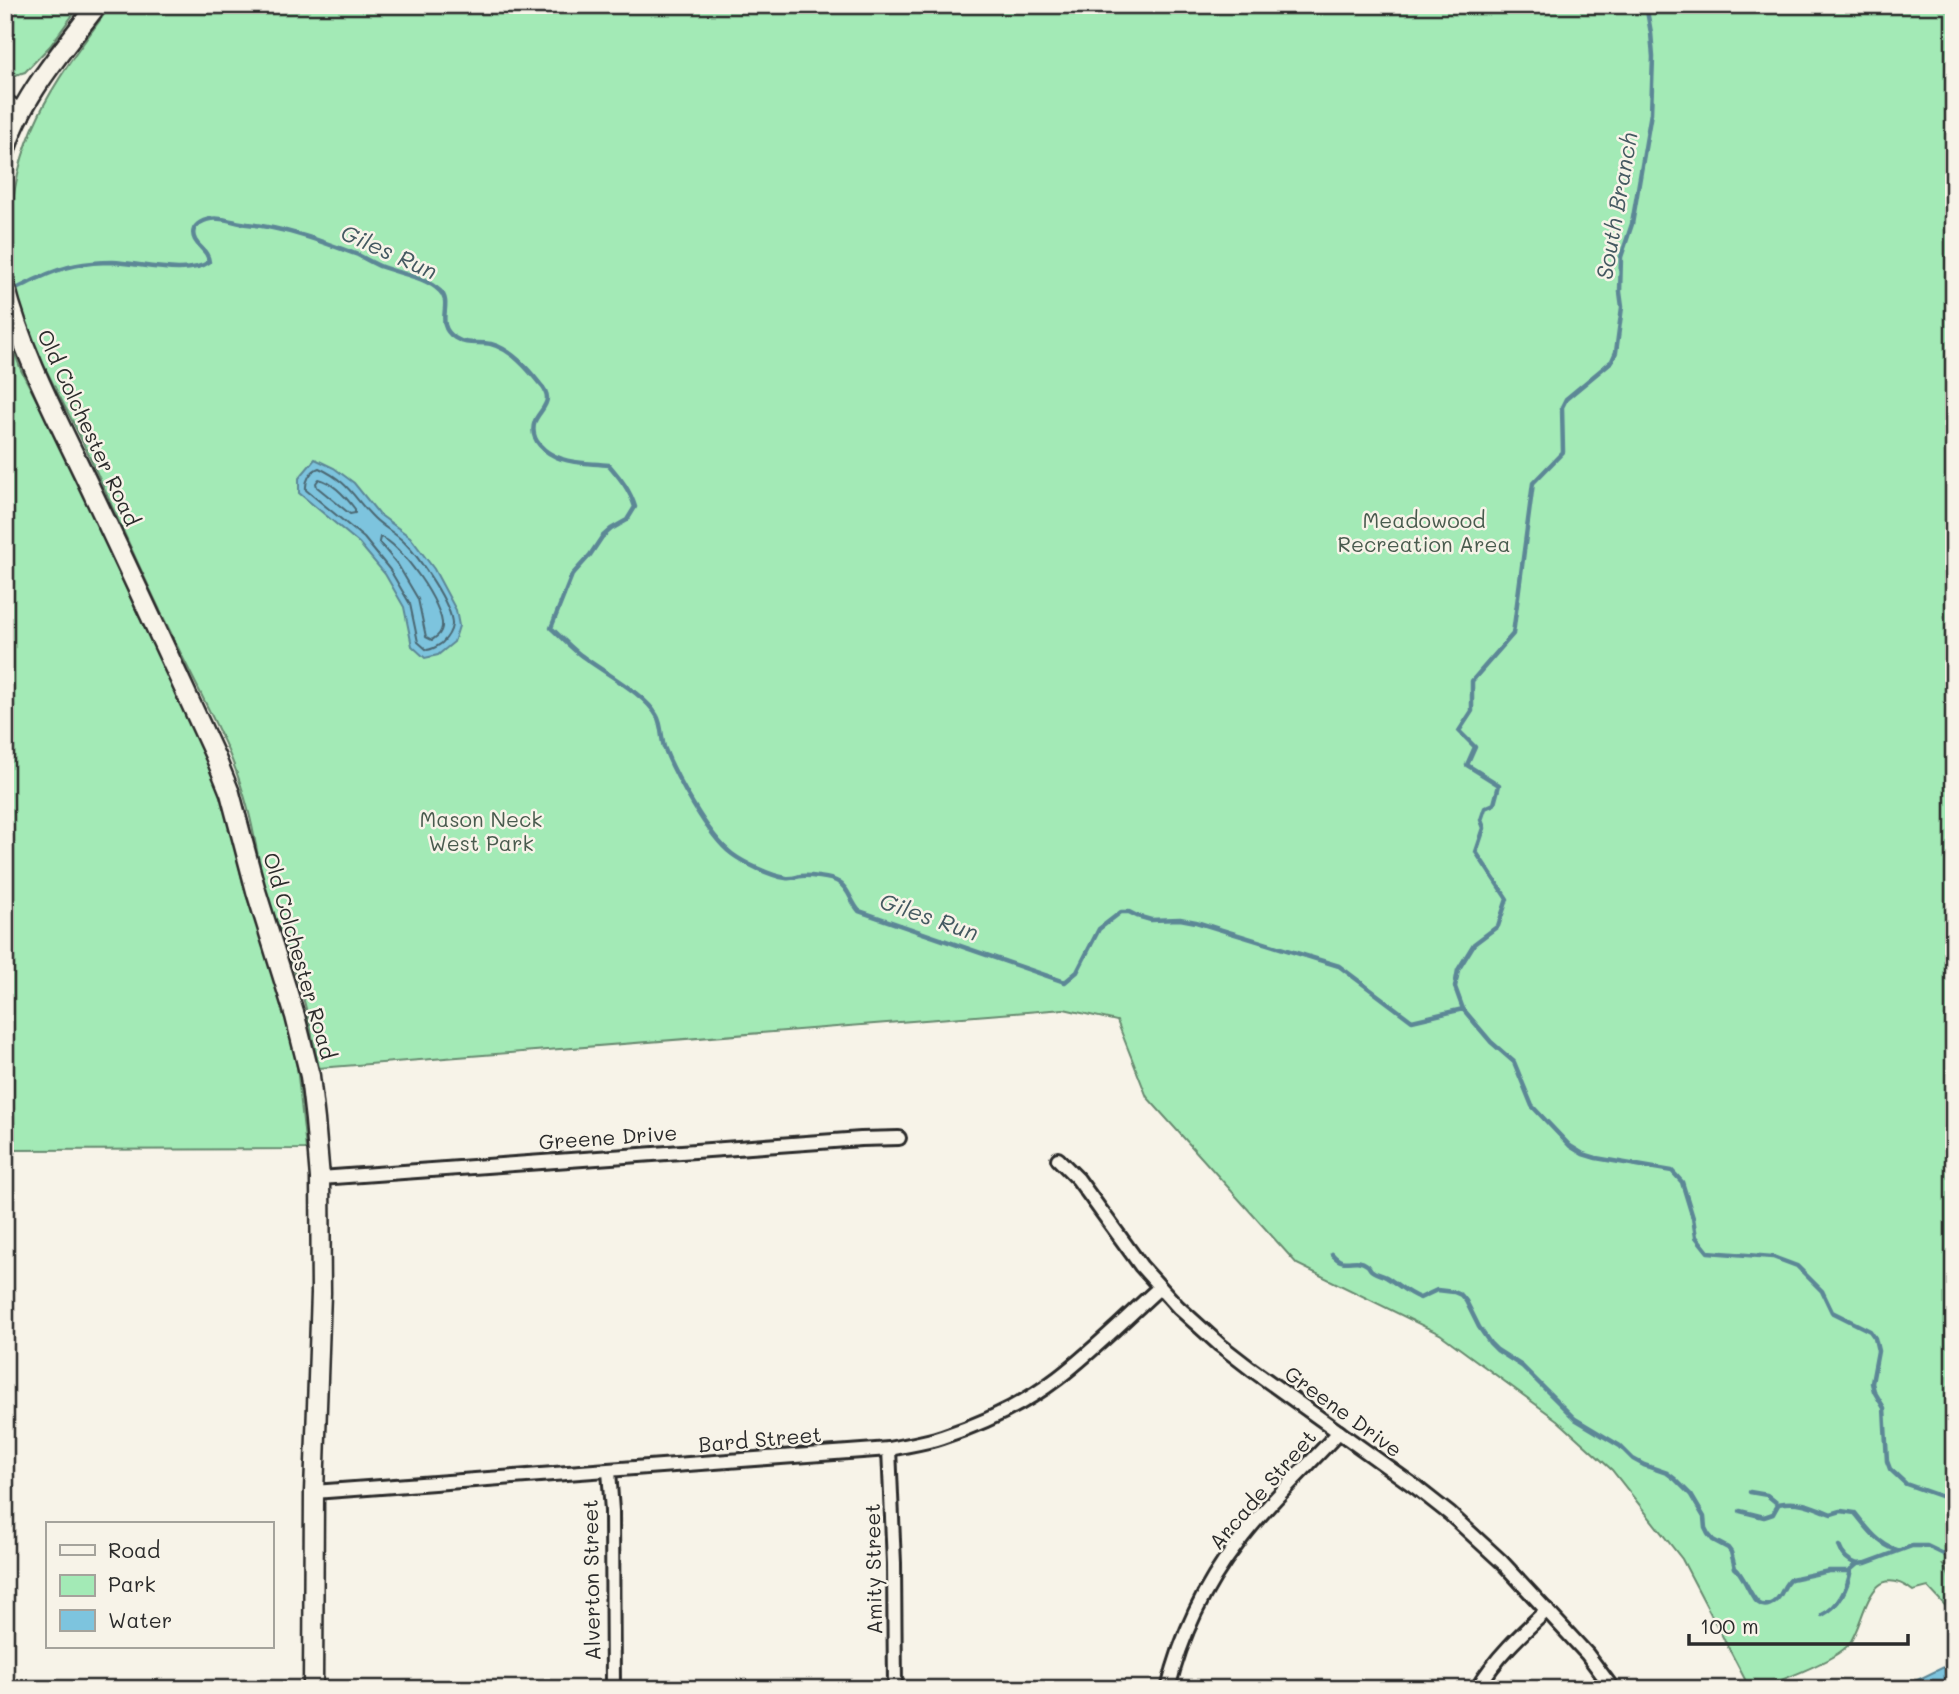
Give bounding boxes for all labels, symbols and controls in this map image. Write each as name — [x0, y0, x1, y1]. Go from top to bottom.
water label: South Branch — [1588, 130, 1644, 282]
water label: Giles Run — [336, 216, 442, 286]
street label: Old Colchester Road — [32, 325, 147, 530]
park label: Meadowood Recreation Area — [1337, 506, 1511, 557]
park label: Mason Neck West Park — [420, 805, 542, 856]
street label: Old Colchester Road — [258, 849, 343, 1062]
water label: Giles Run — [876, 885, 983, 947]
street label: Greene Drive — [538, 1118, 678, 1155]
street label: Greene Drive — [1280, 1359, 1408, 1463]
street label: Bard Street — [697, 1420, 823, 1457]
street label: Arcade Street — [1202, 1423, 1321, 1555]
street label: Alverton Street — [576, 1499, 605, 1661]
street label: Amity Street — [858, 1503, 887, 1635]
legend — [46, 1522, 273, 1648]
text: Road — [108, 1536, 160, 1563]
text: Park — [108, 1570, 156, 1597]
scale bar — [1689, 1603, 1908, 1647]
text: Water — [108, 1606, 172, 1633]
text: 100 m — [1700, 1612, 1759, 1639]

